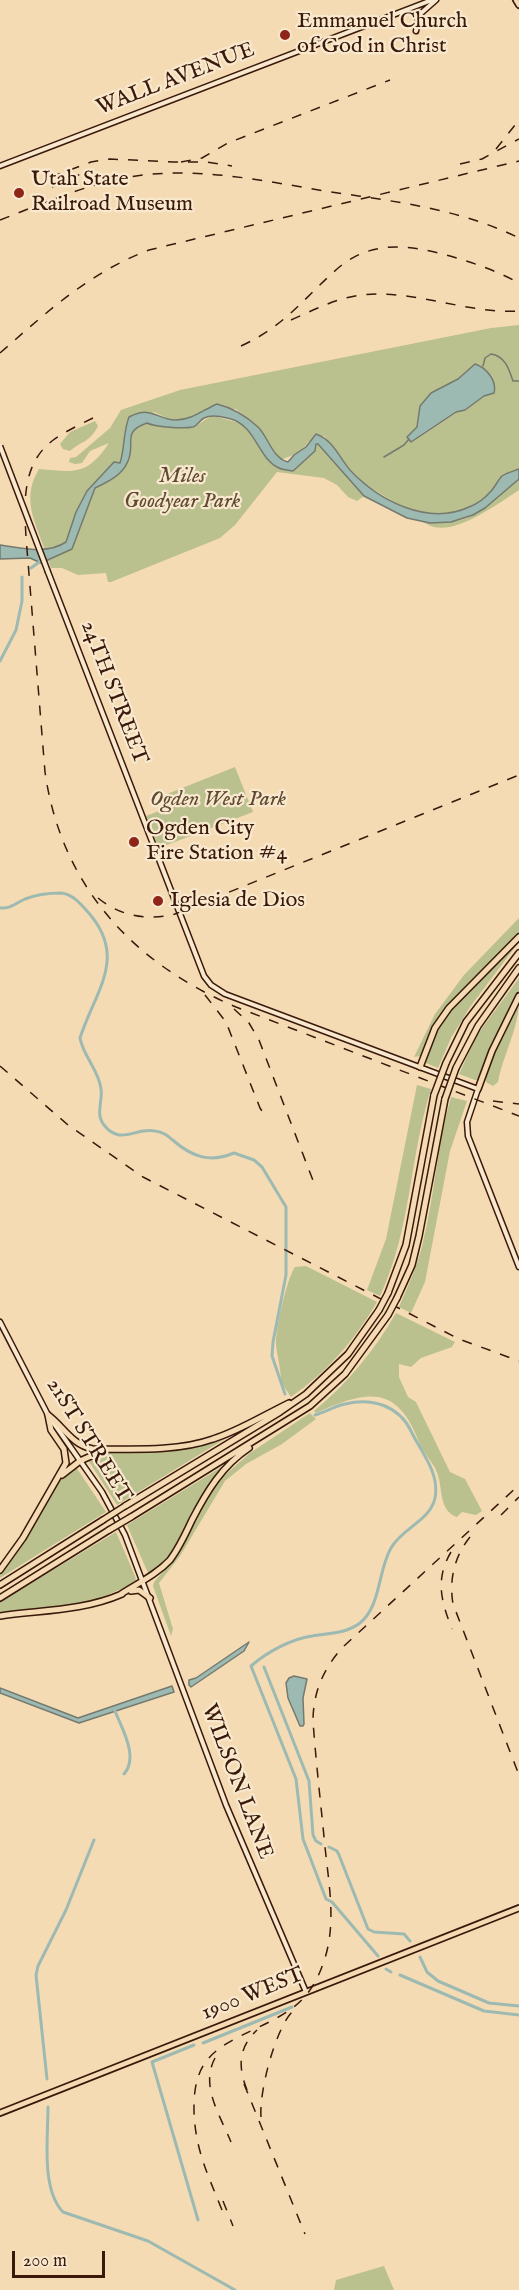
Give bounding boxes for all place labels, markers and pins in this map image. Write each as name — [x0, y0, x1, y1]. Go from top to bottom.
place label: Emmanuel Church of God in Christ — [297, 9, 468, 60]
marker: Emmanuel Church of God in Christ — [278, 28, 292, 42]
place label: Utah State Railroad Museum — [31, 167, 193, 218]
marker: Utah State Railroad Museum — [12, 186, 26, 200]
place label: Ogden City Fire Station #4 — [146, 816, 287, 867]
marker: Ogden City Fire Station #4 — [127, 835, 141, 849]
place label: Iglesia de Dios — [170, 888, 305, 914]
marker: Iglesia de Dios — [151, 894, 165, 908]

